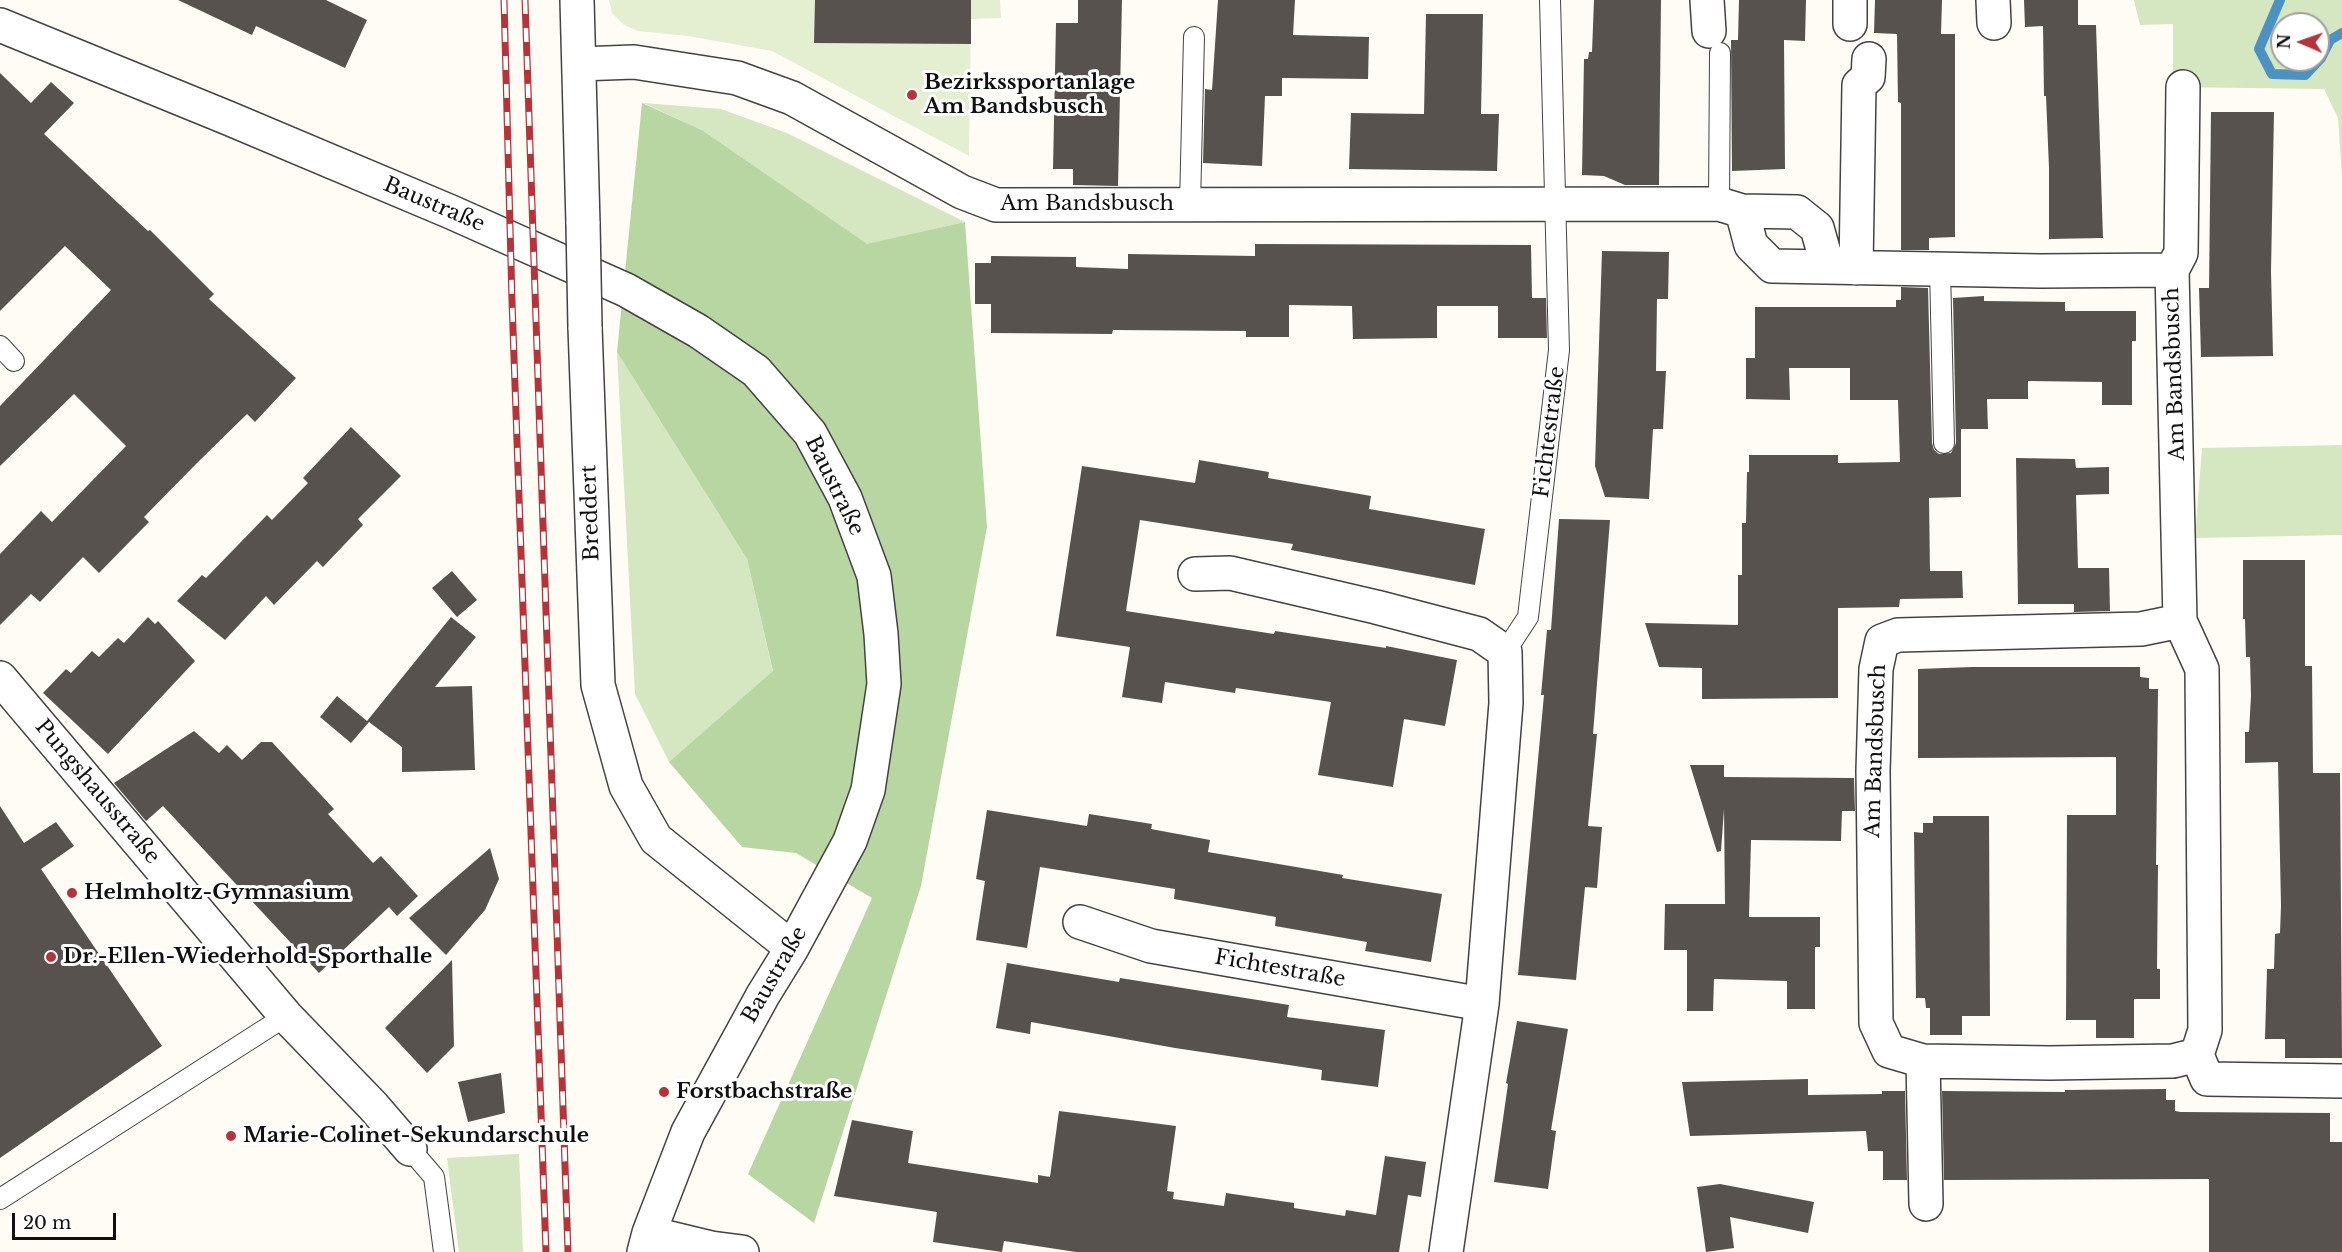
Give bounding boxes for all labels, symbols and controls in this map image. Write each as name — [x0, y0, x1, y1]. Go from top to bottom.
north arrow — [2270, 12, 2330, 72]
text: N — [2274, 34, 2294, 49]
place label: Bezirkssportanlage Am Bandsbusch — [924, 70, 1135, 120]
marker: Bezirkssportanlage Am Bandsbusch — [905, 88, 919, 102]
street label: Baustraße — [380, 172, 488, 238]
street label: Am Bandsbusch — [1000, 191, 1174, 217]
street label: Am Bandsbusch — [2159, 287, 2191, 461]
street label: Fichtestraße — [1529, 365, 1571, 499]
street label: Baustraße — [799, 432, 869, 540]
street label: Breddert — [577, 464, 605, 562]
street label: Am Bandsbusch — [1860, 664, 1892, 838]
street label: Pungshausstraße — [29, 715, 165, 869]
place label: Helmholtz-Gymnasium — [84, 880, 350, 906]
marker: Helmholtz-Gymnasium — [65, 886, 79, 900]
street label: Baustraße — [737, 922, 813, 1028]
place label: Dr.-Ellen-Wiederhold-Sporthalle — [63, 944, 432, 970]
street label: Fichtestraße — [1213, 945, 1347, 993]
marker: Dr.-Ellen-Wiederhold-Sporthalle — [44, 950, 58, 964]
place label: Forstbachstraße — [676, 1079, 852, 1105]
marker: Forstbachstraße — [657, 1085, 671, 1099]
place label: Marie-Colinet-Sekundarschule — [243, 1123, 589, 1149]
marker: Marie-Colinet-Sekundarschule — [224, 1129, 238, 1143]
scale bar — [15, 1201, 118, 1239]
text: 20 m — [23, 1212, 71, 1234]

